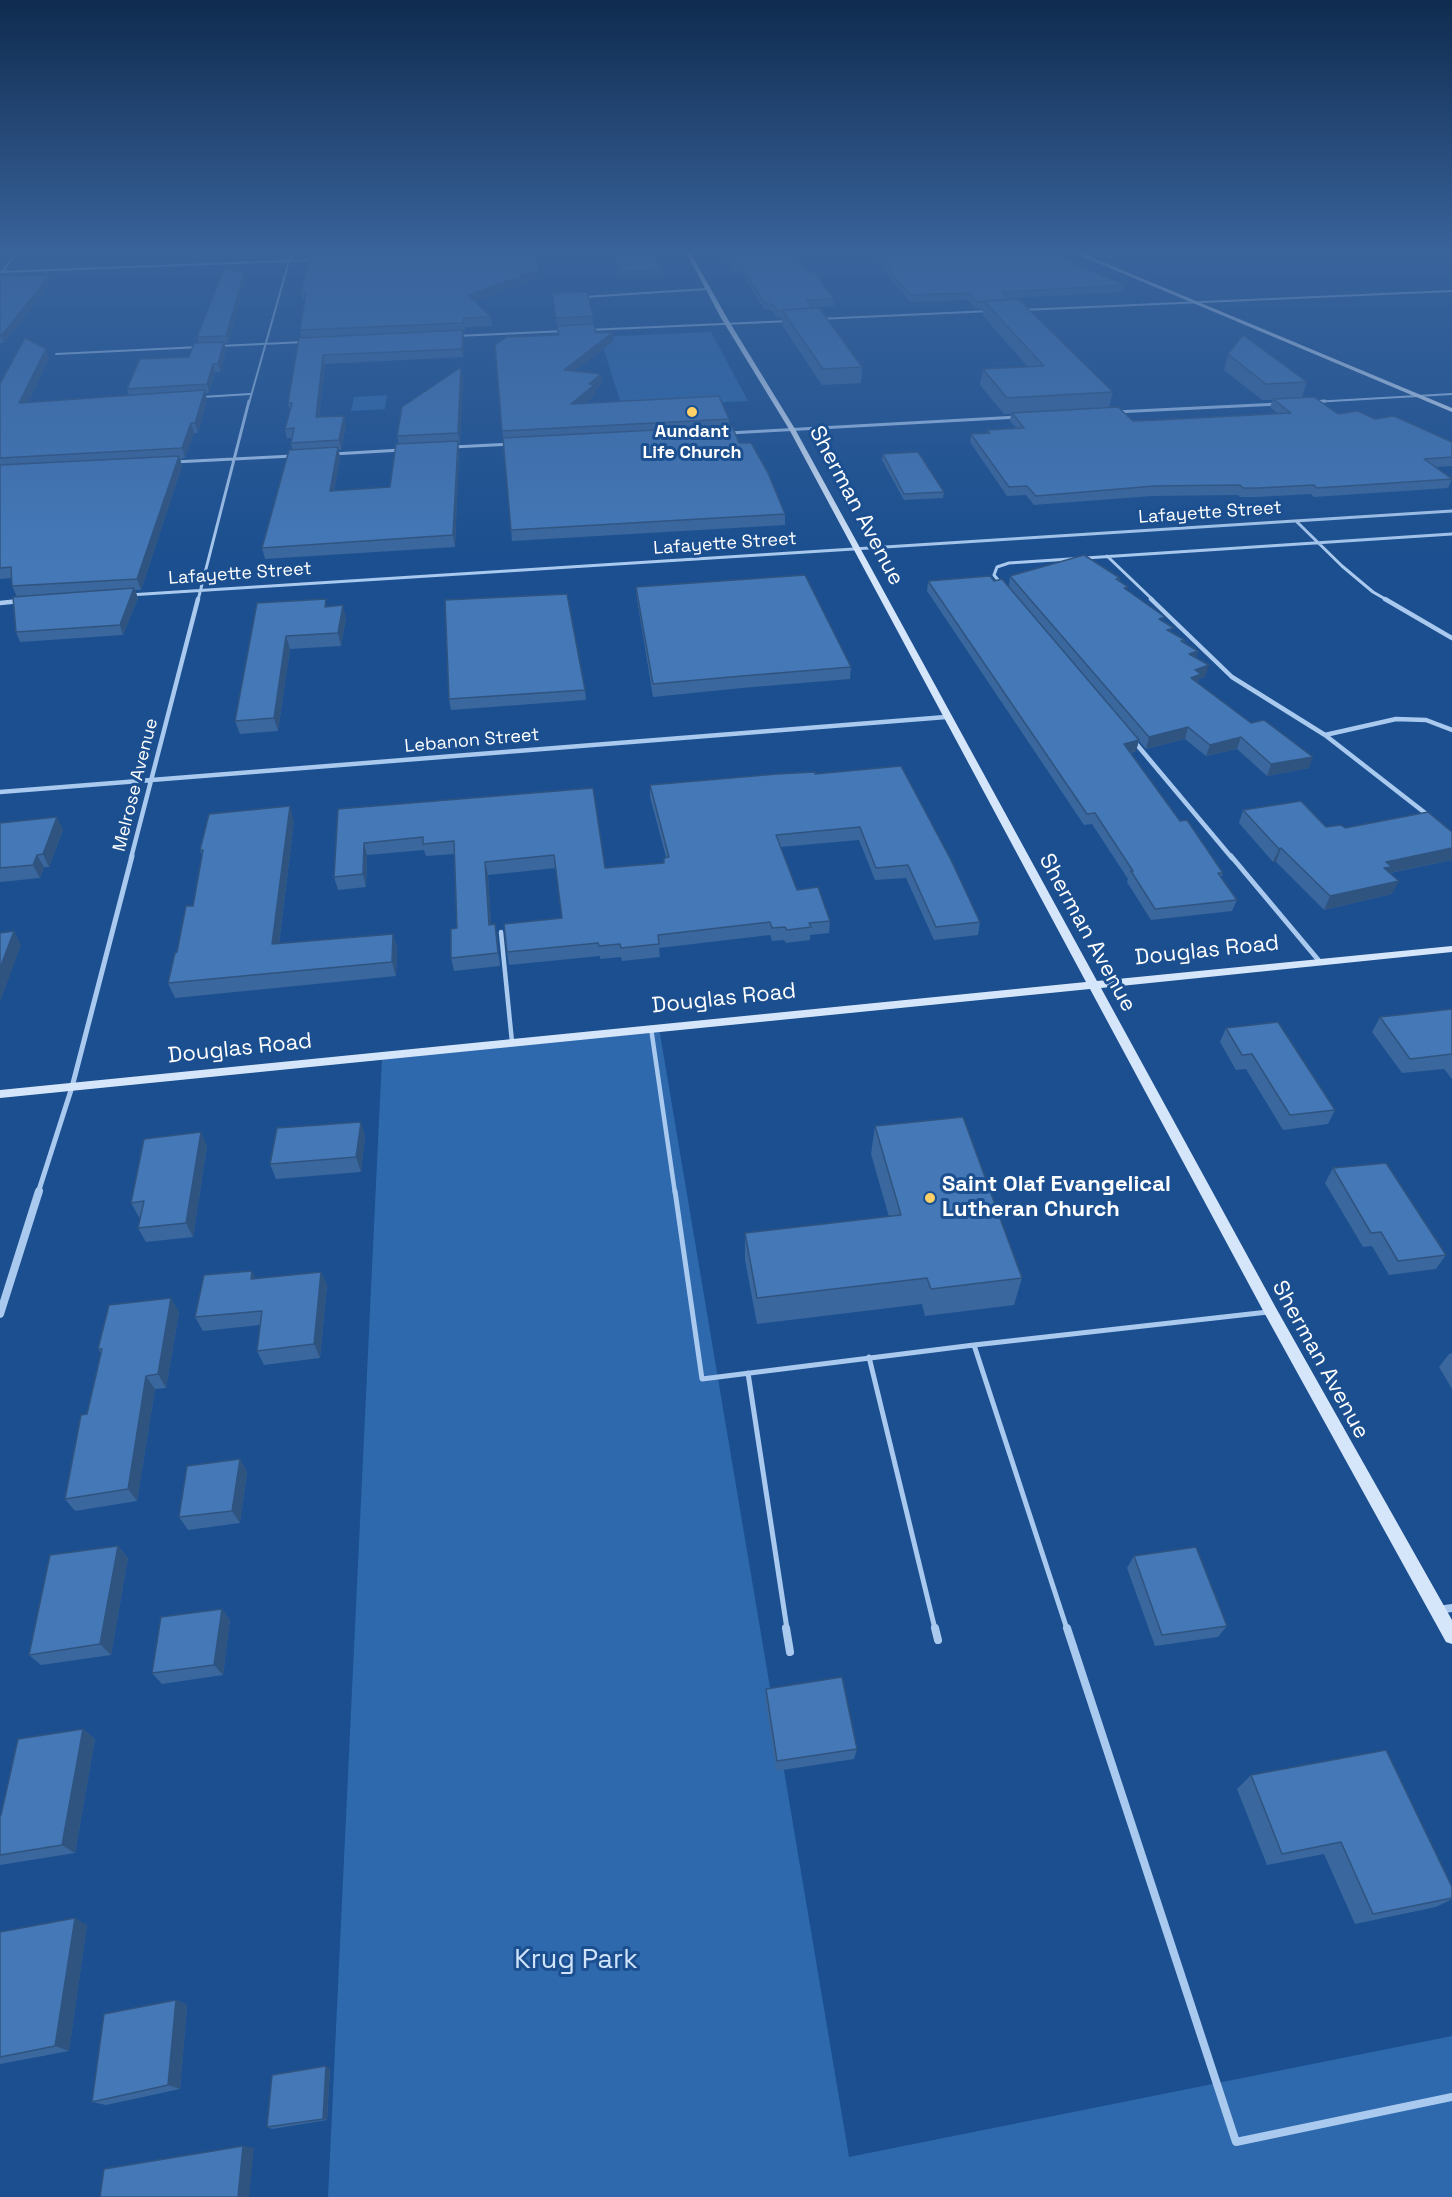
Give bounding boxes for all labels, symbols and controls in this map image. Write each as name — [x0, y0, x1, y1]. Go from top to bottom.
marker: Aundant Life Church — [685, 405, 699, 419]
place label: Aundant Life Church — [642, 421, 742, 464]
street label: Sherman Avenue — [803, 422, 909, 590]
street label: Lafayette Street — [1138, 497, 1282, 529]
street label: Lafayette Street — [653, 528, 797, 560]
street label: Lafayette Street — [168, 558, 312, 590]
street label: Melrose Avenue — [109, 716, 163, 854]
street label: Lebanon Street — [404, 724, 540, 758]
street label: Sherman Avenue — [1033, 849, 1141, 1017]
street label: Douglas Road — [1134, 930, 1280, 972]
street label: Douglas Road — [651, 978, 797, 1020]
street label: Douglas Road — [167, 1028, 313, 1070]
place label: Saint Olaf Evangelical Lutheran Church — [942, 1172, 1171, 1224]
marker: Saint Olaf Evangelical Lutheran Church — [923, 1191, 937, 1205]
street label: Sherman Avenue — [1266, 1276, 1374, 1444]
park label: Krug Park — [514, 1945, 638, 1977]

